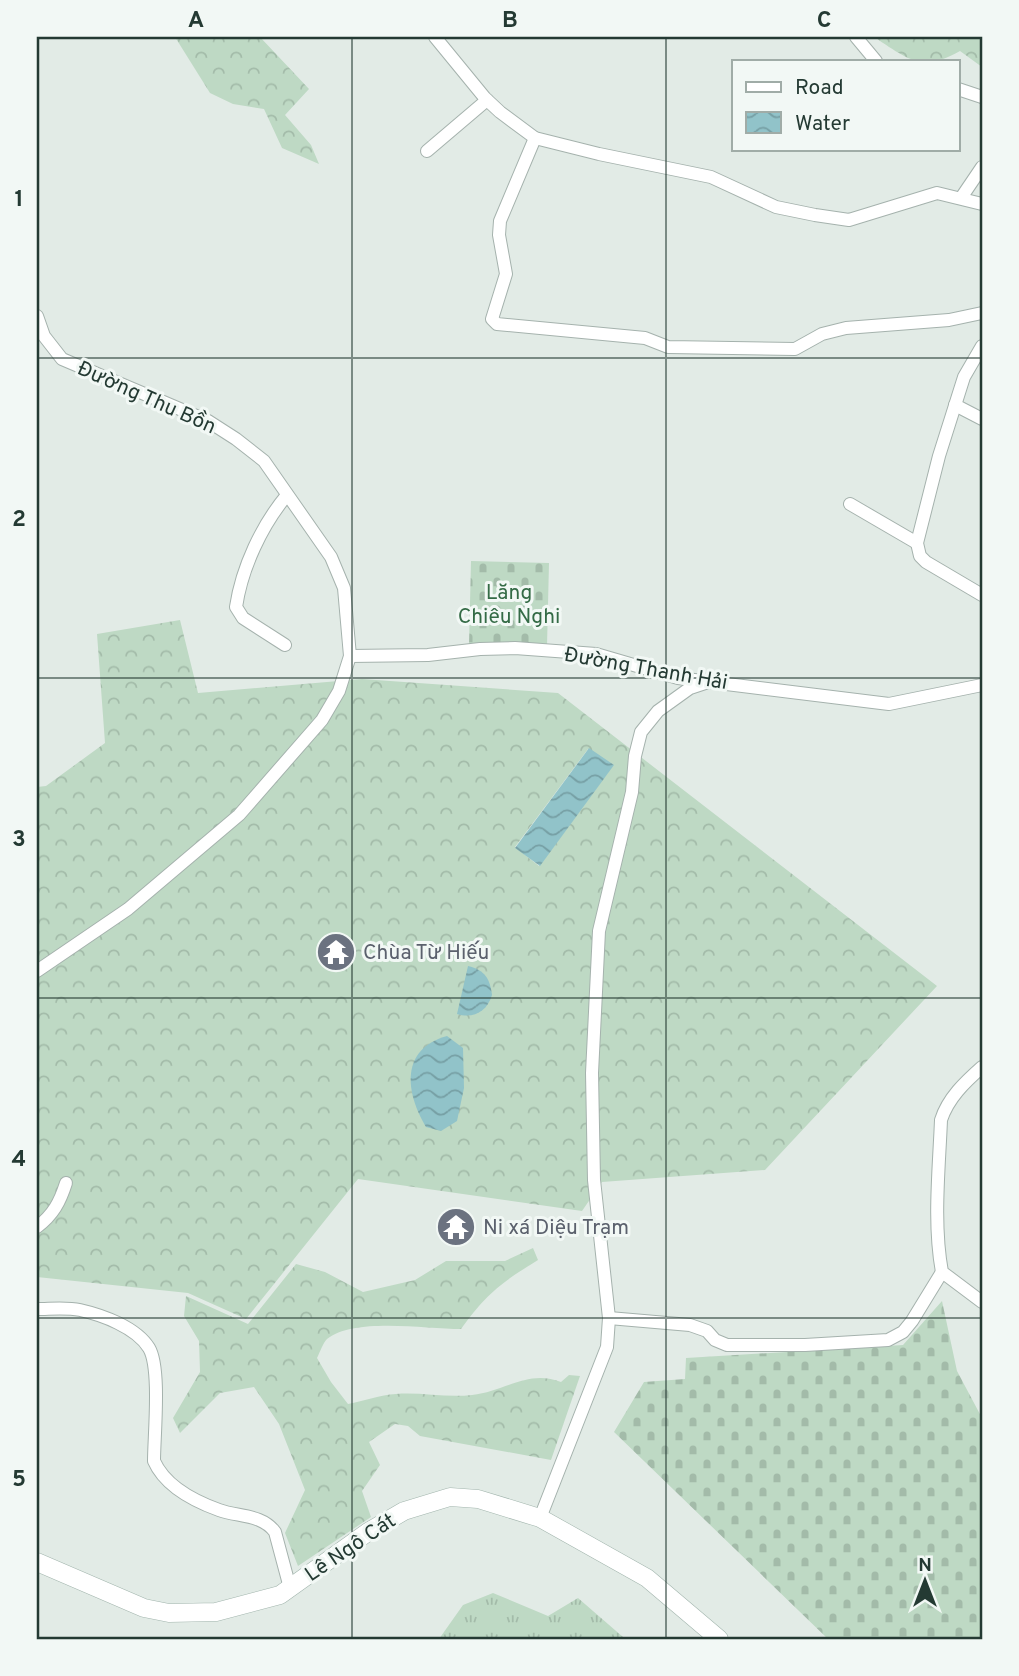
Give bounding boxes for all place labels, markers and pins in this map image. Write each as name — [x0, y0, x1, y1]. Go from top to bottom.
temple icon: Chùa Từ Hiếu — [315, 931, 357, 973]
place label: Chùa Từ Hiếu — [363, 940, 489, 967]
temple icon: Ni xá Diệu Trạm — [435, 1206, 477, 1248]
place label: Ni xá Diệu Trạm — [483, 1215, 629, 1242]

